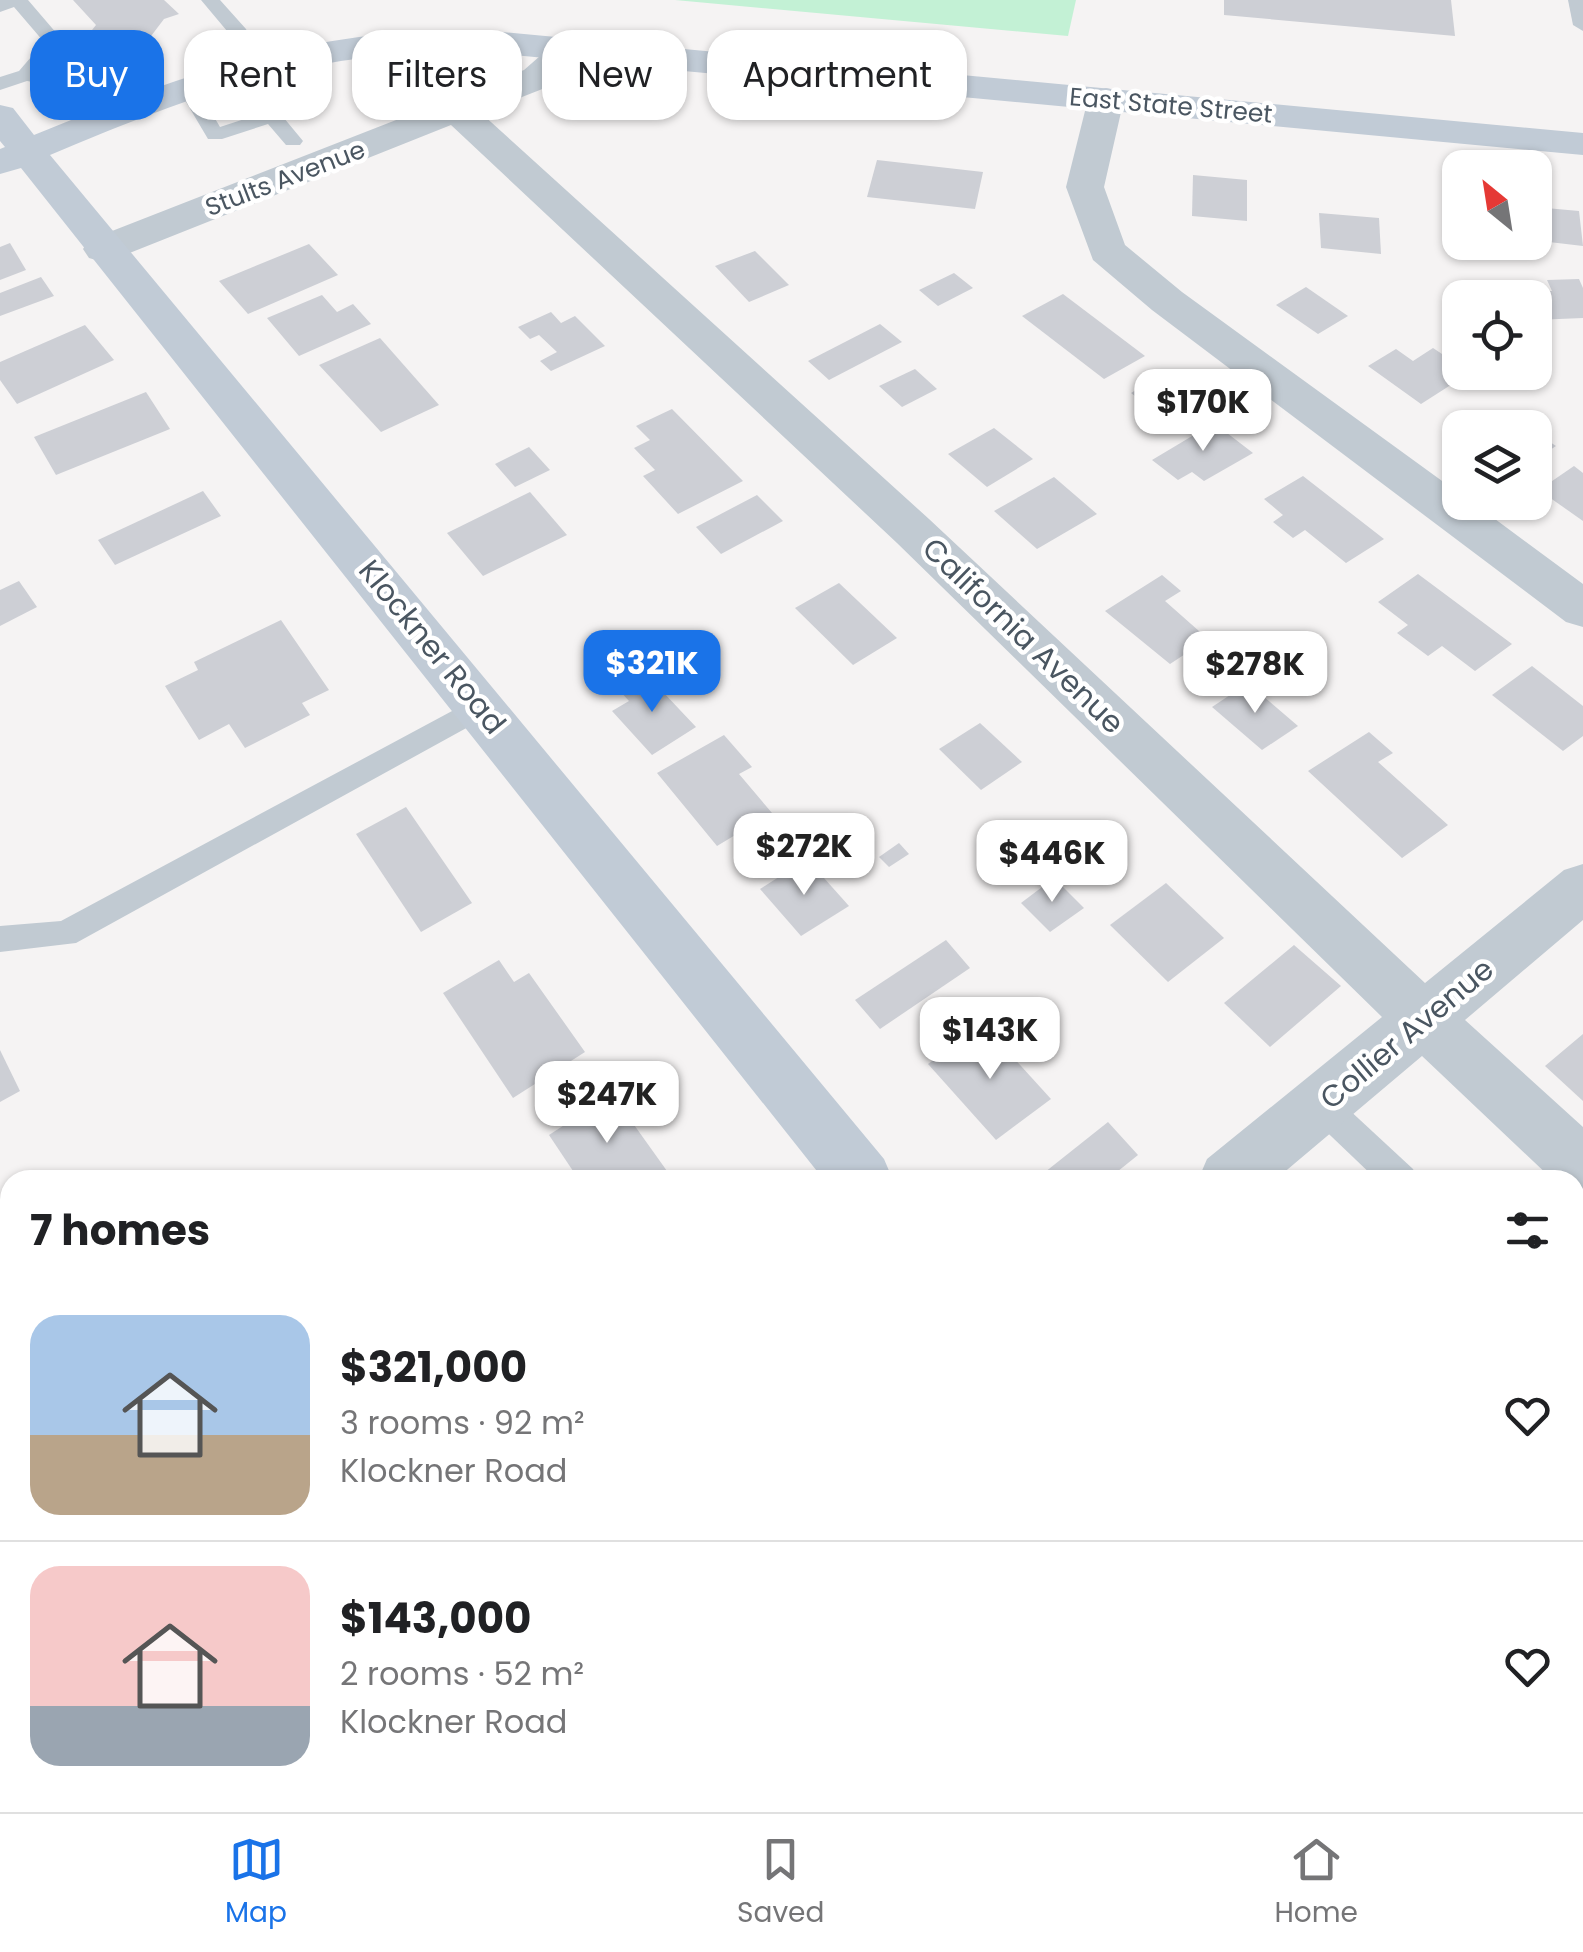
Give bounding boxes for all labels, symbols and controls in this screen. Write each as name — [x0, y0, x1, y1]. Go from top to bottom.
chip: Buy — [30, 30, 164, 120]
chip: Rent — [184, 30, 332, 120]
chip: Filters — [352, 30, 522, 120]
chip: New — [542, 30, 687, 120]
chip: Apartment — [707, 30, 967, 120]
street label: East State Street — [1068, 79, 1274, 132]
street label: Stults Avenue — [200, 132, 370, 225]
north arrow — [1442, 150, 1552, 260]
map controls — [1442, 150, 1552, 520]
button: locate — [1442, 280, 1552, 390]
pin: $170K — [1133, 369, 1273, 454]
text: $170K — [1156, 379, 1250, 424]
button: layers — [1442, 410, 1552, 520]
street label: California Avenue — [913, 528, 1134, 743]
street label: Klockner Road — [349, 550, 516, 743]
pin: $321K — [582, 630, 722, 715]
pin: $278K — [1185, 631, 1325, 716]
text: $321K — [605, 640, 699, 685]
text: $278K — [1205, 641, 1305, 686]
pin: $272K — [734, 813, 874, 898]
pin: $446K — [982, 820, 1122, 905]
text: $272K — [755, 823, 853, 868]
text: $446K — [998, 830, 1106, 875]
street label: Collier Avenue — [1311, 948, 1503, 1119]
pin: $143K — [920, 997, 1060, 1082]
text: $143K — [942, 1007, 1038, 1052]
pin: $247K — [537, 1061, 677, 1146]
text: $247K — [557, 1071, 657, 1116]
text: 7 homes — [30, 1201, 210, 1260]
icon: filters — [1500, 1203, 1555, 1258]
text: $321,000 — [340, 1338, 527, 1397]
icon: home — [110, 1355, 230, 1475]
icon: heart — [1500, 1388, 1555, 1443]
text: 3 rooms · 92 m² — [340, 1400, 584, 1445]
text: Klockner Road — [340, 1448, 567, 1493]
text: $143,000 — [340, 1589, 531, 1648]
icon: home — [110, 1606, 230, 1726]
icon: heart — [1500, 1639, 1555, 1694]
text: 2 rooms · 52 m² — [340, 1651, 584, 1696]
text: Klockner Road — [340, 1699, 567, 1744]
tab: Map — [225, 1832, 287, 1934]
tab: Saved — [737, 1832, 824, 1934]
tab: Home — [1274, 1832, 1358, 1934]

